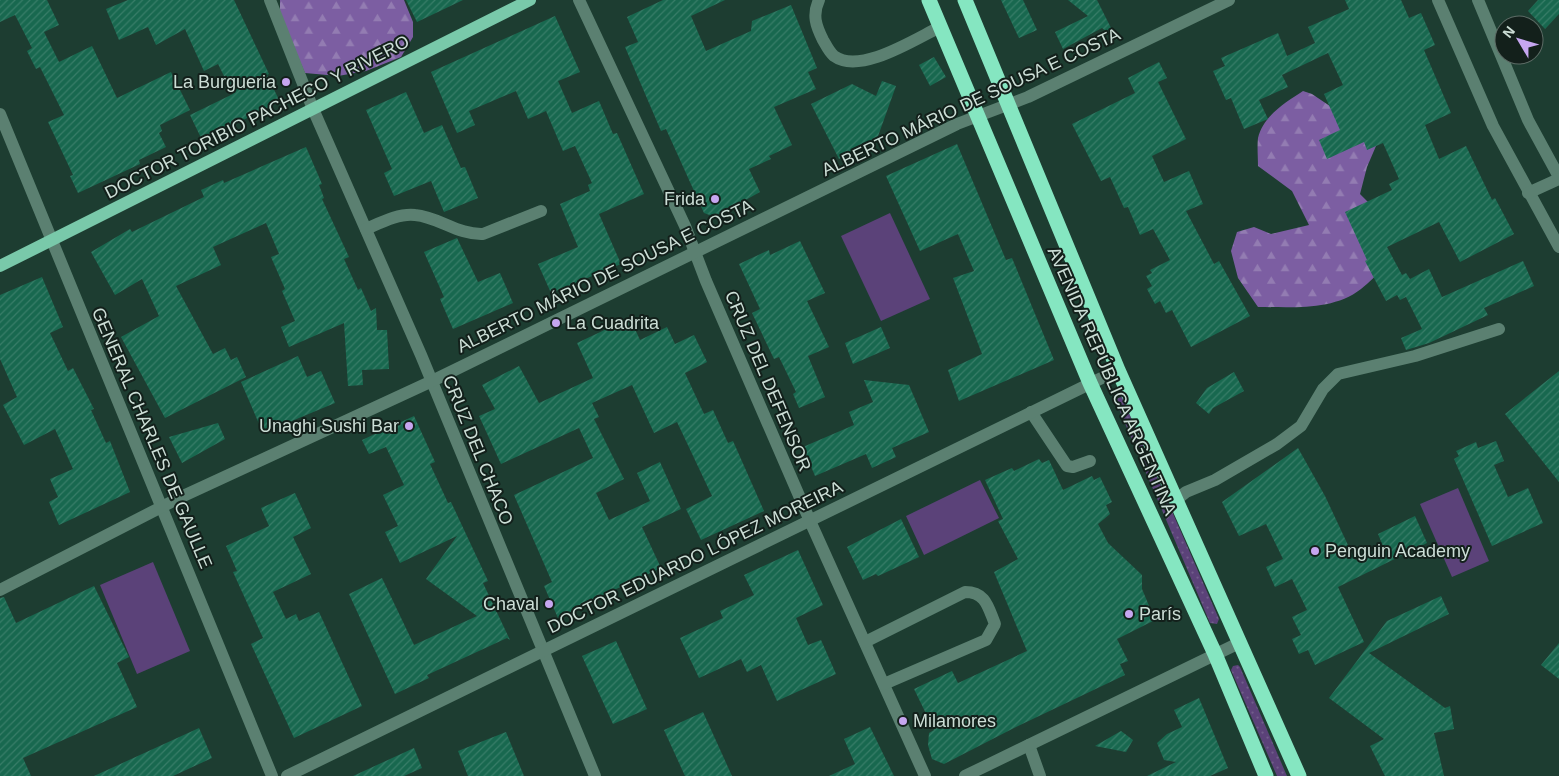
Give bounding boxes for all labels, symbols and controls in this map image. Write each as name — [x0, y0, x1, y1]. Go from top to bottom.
north arrow — [1494, 15, 1544, 65]
text: N — [1499, 23, 1518, 41]
street label: ALBERTO MÁRIO DE SOUSA E COSTA — [819, 24, 1123, 180]
street label: DOCTOR TORIBIO PACHECO Y RIVERO — [101, 31, 413, 203]
place label: La Burgueria — [173, 72, 277, 92]
marker: La Burgueria — [280, 76, 292, 88]
place label: Frida — [664, 189, 706, 209]
marker: Frida — [709, 193, 721, 205]
street label: ALBERTO MÁRIO DE SOUSA E COSTA — [454, 195, 756, 357]
street label: AVENIDA REPÚBLICA ARGENTINA — [1044, 243, 1181, 518]
street label: CRUZ DEL DEFENSOR — [721, 288, 815, 474]
street label: GENERAL CHARLES DE GAULLE — [88, 305, 216, 571]
place label: La Cuadrita — [566, 313, 660, 333]
marker: La Cuadrita — [550, 317, 562, 329]
street label: CRUZ DEL CHACO — [439, 372, 517, 528]
place label: Unaghi Sushi Bar — [259, 416, 399, 436]
marker: Unaghi Sushi Bar — [403, 420, 415, 432]
street label: DOCTOR EDUARDO LÓPEZ MOREIRA — [544, 476, 846, 637]
place label: Penguin Academy — [1325, 541, 1470, 561]
marker: Penguin Academy — [1309, 545, 1321, 557]
place label: Chaval — [483, 594, 539, 614]
marker: Chaval — [543, 598, 555, 610]
place label: París — [1139, 604, 1181, 624]
marker: París — [1123, 608, 1135, 620]
place label: Milamores — [913, 711, 996, 731]
marker: Milamores — [897, 715, 909, 727]

